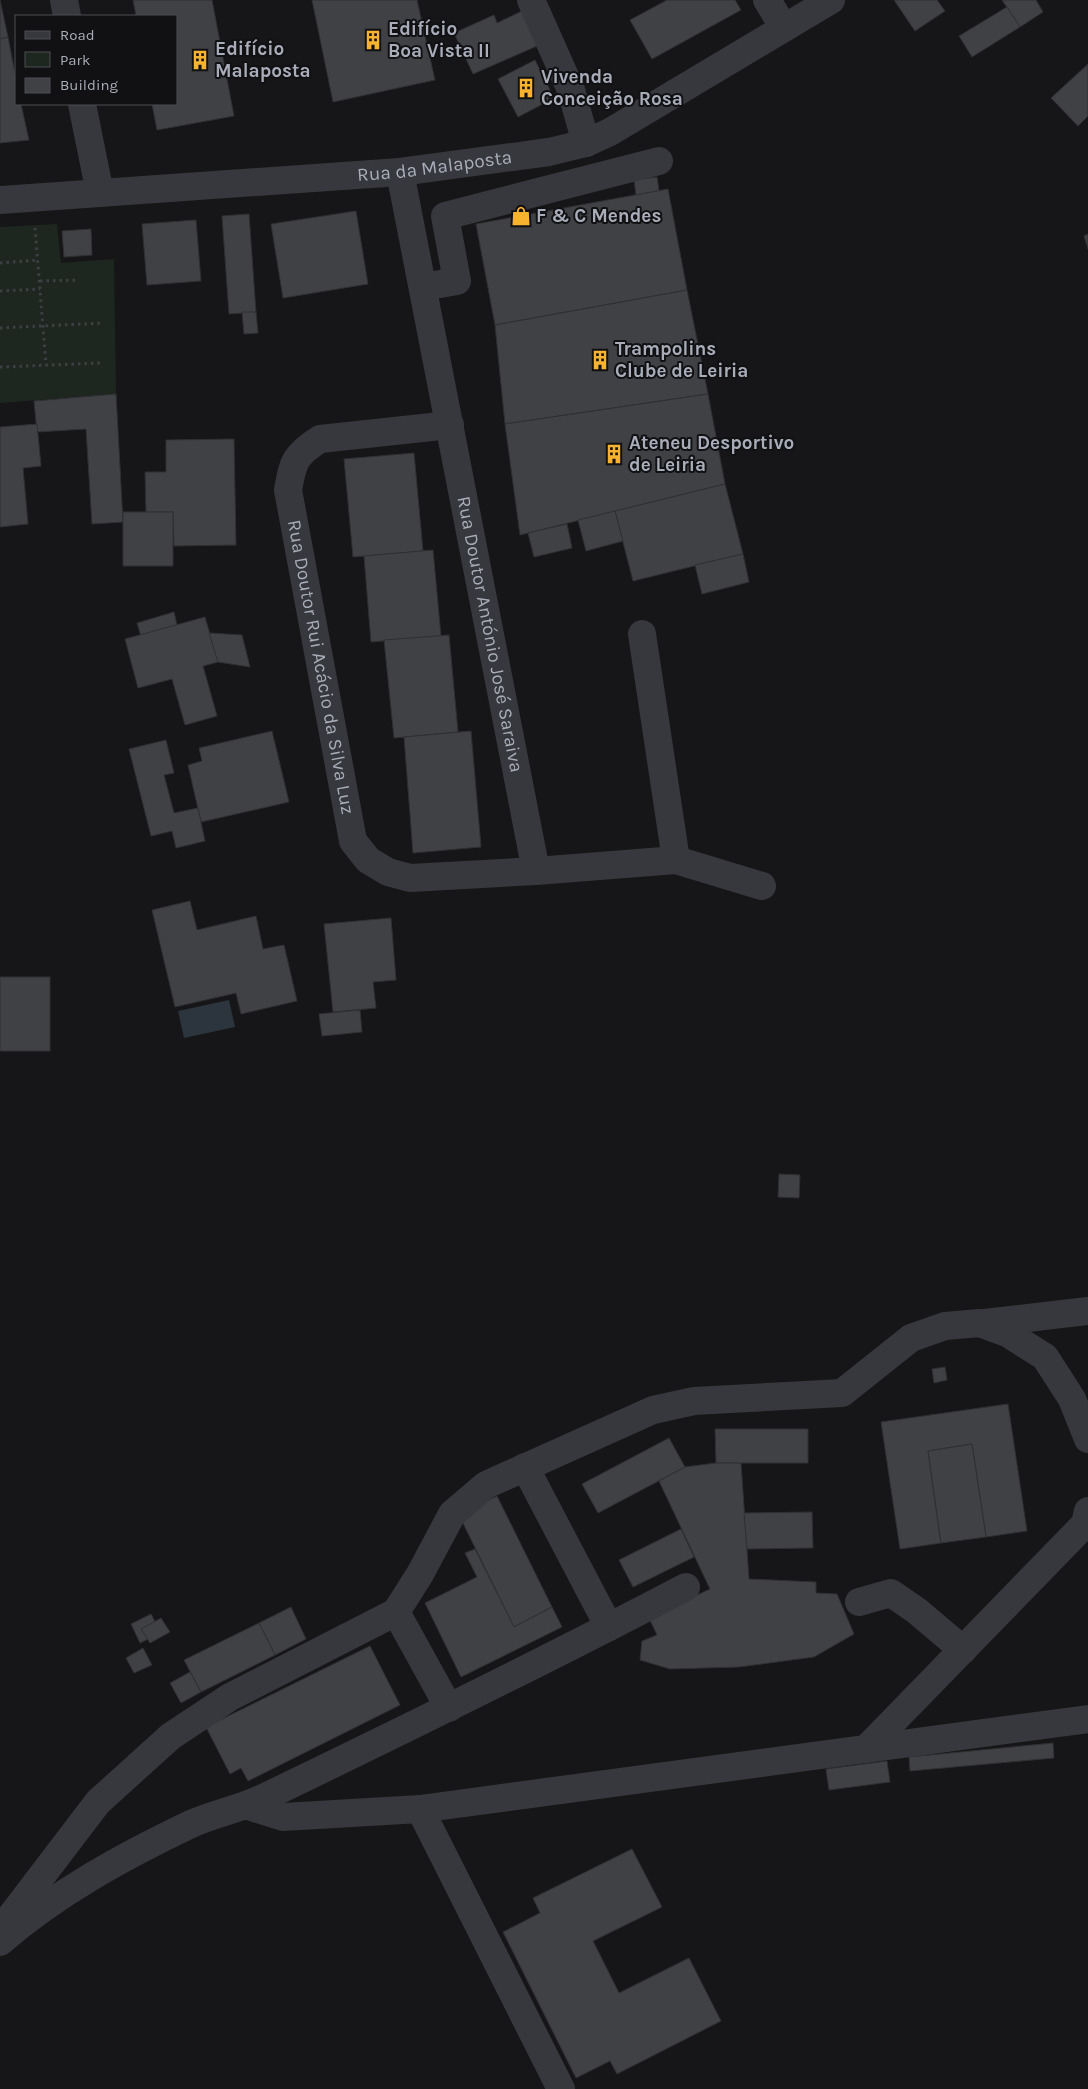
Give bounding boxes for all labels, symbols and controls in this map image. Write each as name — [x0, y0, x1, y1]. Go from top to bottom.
legend — [15, 15, 178, 105]
place label: Edifício Boa Vista II — [388, 18, 490, 62]
text: Road — [60, 26, 95, 44]
building icon: Edifício Boa Vista II — [362, 29, 384, 51]
place label: Edifício Malaposta — [215, 38, 311, 82]
building icon: Edifício Malaposta — [189, 49, 211, 71]
text: Park — [60, 51, 90, 69]
place label: Vivenda Conceição Rosa — [541, 66, 683, 110]
text: Building — [60, 76, 118, 94]
building icon: Vivenda Conceição Rosa — [515, 77, 537, 99]
street label: Rua da Malaposta — [356, 146, 513, 186]
shop icon: F & C Mendes — [510, 205, 532, 227]
place label: F & C Mendes — [536, 205, 661, 227]
place label: Trampolins Clube de Leiria — [615, 338, 748, 382]
building icon: Trampolins Clube de Leiria — [589, 349, 611, 371]
place label: Ateneu Desportivo de Leiria — [629, 432, 794, 476]
building icon: Ateneu Desportivo de Leiria — [603, 443, 625, 465]
street label: Rua Doutor António José Saraiva — [452, 494, 528, 774]
street label: Rua Doutor Rui Acácio da Silva Luz — [283, 518, 359, 816]

